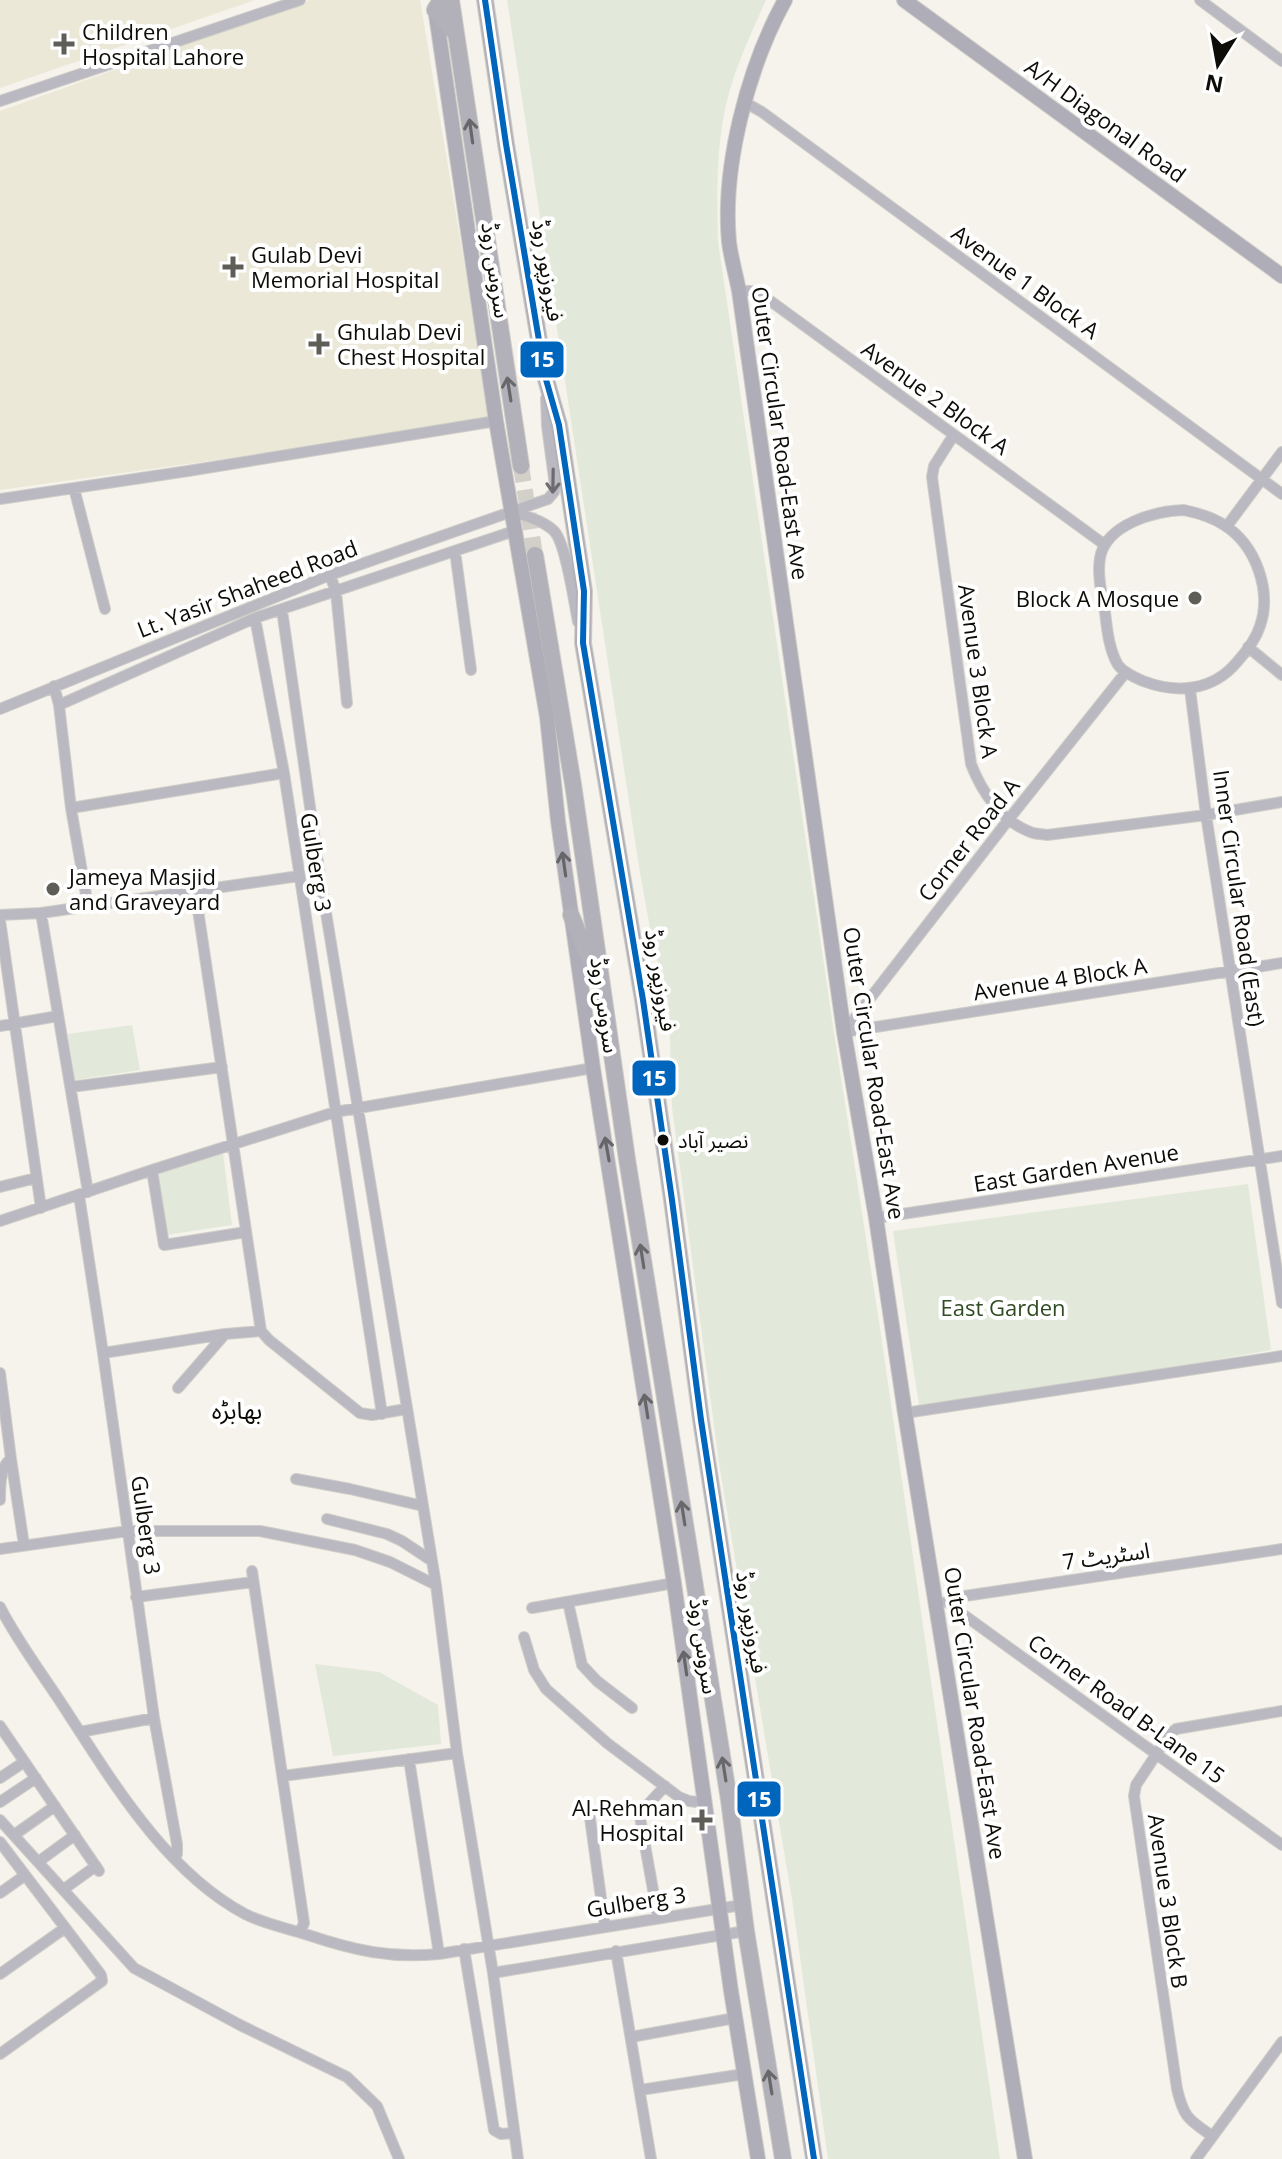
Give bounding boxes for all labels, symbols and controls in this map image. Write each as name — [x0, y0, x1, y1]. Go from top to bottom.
place label: Children Hospital Lahore — [82, 16, 244, 71]
north arrow — [1178, 24, 1258, 104]
marker: Children Hospital Lahore — [53, 33, 75, 55]
street label: A/H Diagonal Road — [1019, 51, 1193, 189]
text: N — [1202, 68, 1226, 101]
one-way arrow — [463, 119, 478, 145]
street label: فیروزپور روڈ — [525, 217, 572, 323]
street label: Avenue 1 Block A — [946, 217, 1106, 345]
street label: سروس روڈ — [475, 220, 519, 320]
place label: Gulab Devi Memorial Hospital — [251, 239, 439, 294]
marker: Gulab Devi Memorial Hospital — [222, 256, 244, 278]
street label: Outer Circular Road-East Ave — [746, 284, 816, 582]
place label: Ghulab Devi Chest Hospital — [337, 316, 485, 371]
marker: Ghulab Devi Chest Hospital — [308, 333, 330, 355]
street label: Avenue 2 Block A — [856, 333, 1016, 461]
line badge: 15 — [519, 340, 565, 379]
text: 15 — [529, 343, 555, 373]
one-way arrow — [501, 376, 516, 402]
one-way arrow — [545, 467, 561, 494]
street label: Lt. Yasir Shaheed Road — [133, 532, 361, 644]
street label: Avenue 3 Block A — [952, 582, 1006, 760]
place label: Block A Mosque — [1016, 583, 1179, 613]
marker: Block A Mosque — [1186, 589, 1204, 607]
street label: Inner Circular Road (East) — [1207, 768, 1273, 1028]
street label: Corner Road A — [910, 771, 1026, 907]
street label: Gulberg 3 — [294, 810, 340, 914]
one-way arrow — [556, 852, 571, 877]
place label: Jameya Masjid and Graveyard — [67, 861, 220, 916]
marker: Jameya Masjid and Graveyard — [44, 880, 62, 898]
street label: Outer Circular Road-East Ave — [837, 925, 913, 1221]
street label: فیروزپور روڈ — [638, 927, 685, 1033]
street label: Avenue 4 Block A — [971, 949, 1149, 1007]
street label: سروس روڈ — [584, 955, 628, 1055]
line badge: 15 — [631, 1059, 677, 1097]
text: 15 — [641, 1062, 667, 1092]
place label: نصیر آباد — [678, 1127, 748, 1154]
marker: نصیر آباد — [655, 1132, 671, 1148]
street label: East Garden Avenue — [971, 1136, 1181, 1198]
one-way arrow — [598, 1137, 613, 1162]
one-way arrow — [634, 1244, 649, 1269]
park label: East Garden — [940, 1292, 1066, 1322]
district label: بھابڑہ — [212, 1393, 262, 1426]
one-way arrow — [638, 1394, 653, 1419]
street label: Gulberg 3 — [125, 1473, 169, 1577]
one-way arrow — [675, 1501, 690, 1526]
street label: اسٹریٹ 7 — [1060, 1534, 1152, 1576]
street label: Outer Circular Road-East Ave — [938, 1565, 1014, 1861]
street label: فیروزپور روڈ — [729, 1569, 776, 1675]
street label: سروس روڈ — [683, 1596, 727, 1696]
street label: Corner Road B-Lane 15 — [1022, 1626, 1232, 1790]
one-way arrow — [678, 1650, 693, 1677]
one-way arrow — [716, 1757, 731, 1783]
line badge: 15 — [736, 1780, 782, 1818]
text: 15 — [746, 1783, 772, 1813]
place label: Al-Rehman Hospital — [572, 1792, 684, 1847]
marker: Al-Rehman Hospital — [691, 1809, 713, 1831]
street label: Avenue 3 Block B — [1142, 1812, 1196, 1990]
street label: Gulberg 3 — [584, 1878, 688, 1924]
one-way arrow — [762, 2070, 777, 2095]

